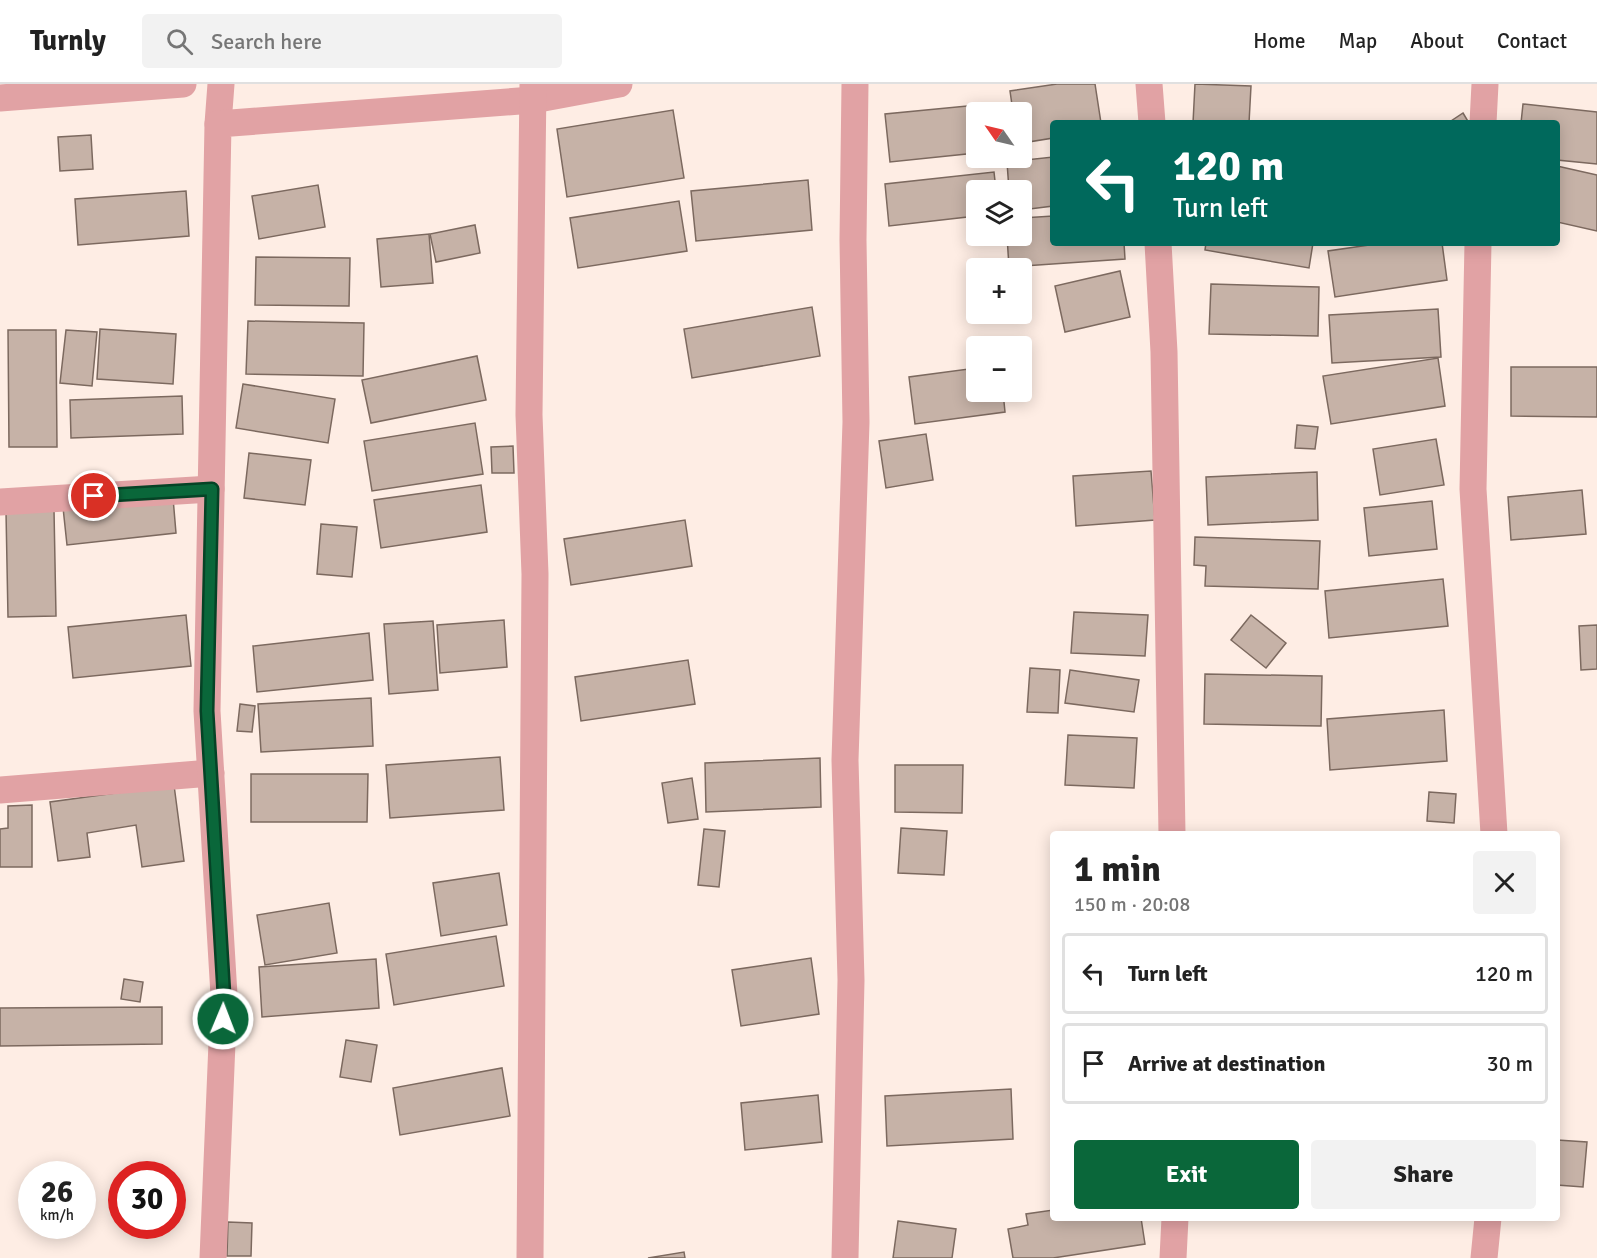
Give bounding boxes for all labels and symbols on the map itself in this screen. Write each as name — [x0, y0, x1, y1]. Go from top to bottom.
north arrow — [966, 102, 1032, 168]
pin — [68, 470, 119, 521]
position arrow — [191, 987, 255, 1051]
speed limit sign: 30 — [108, 1161, 186, 1239]

